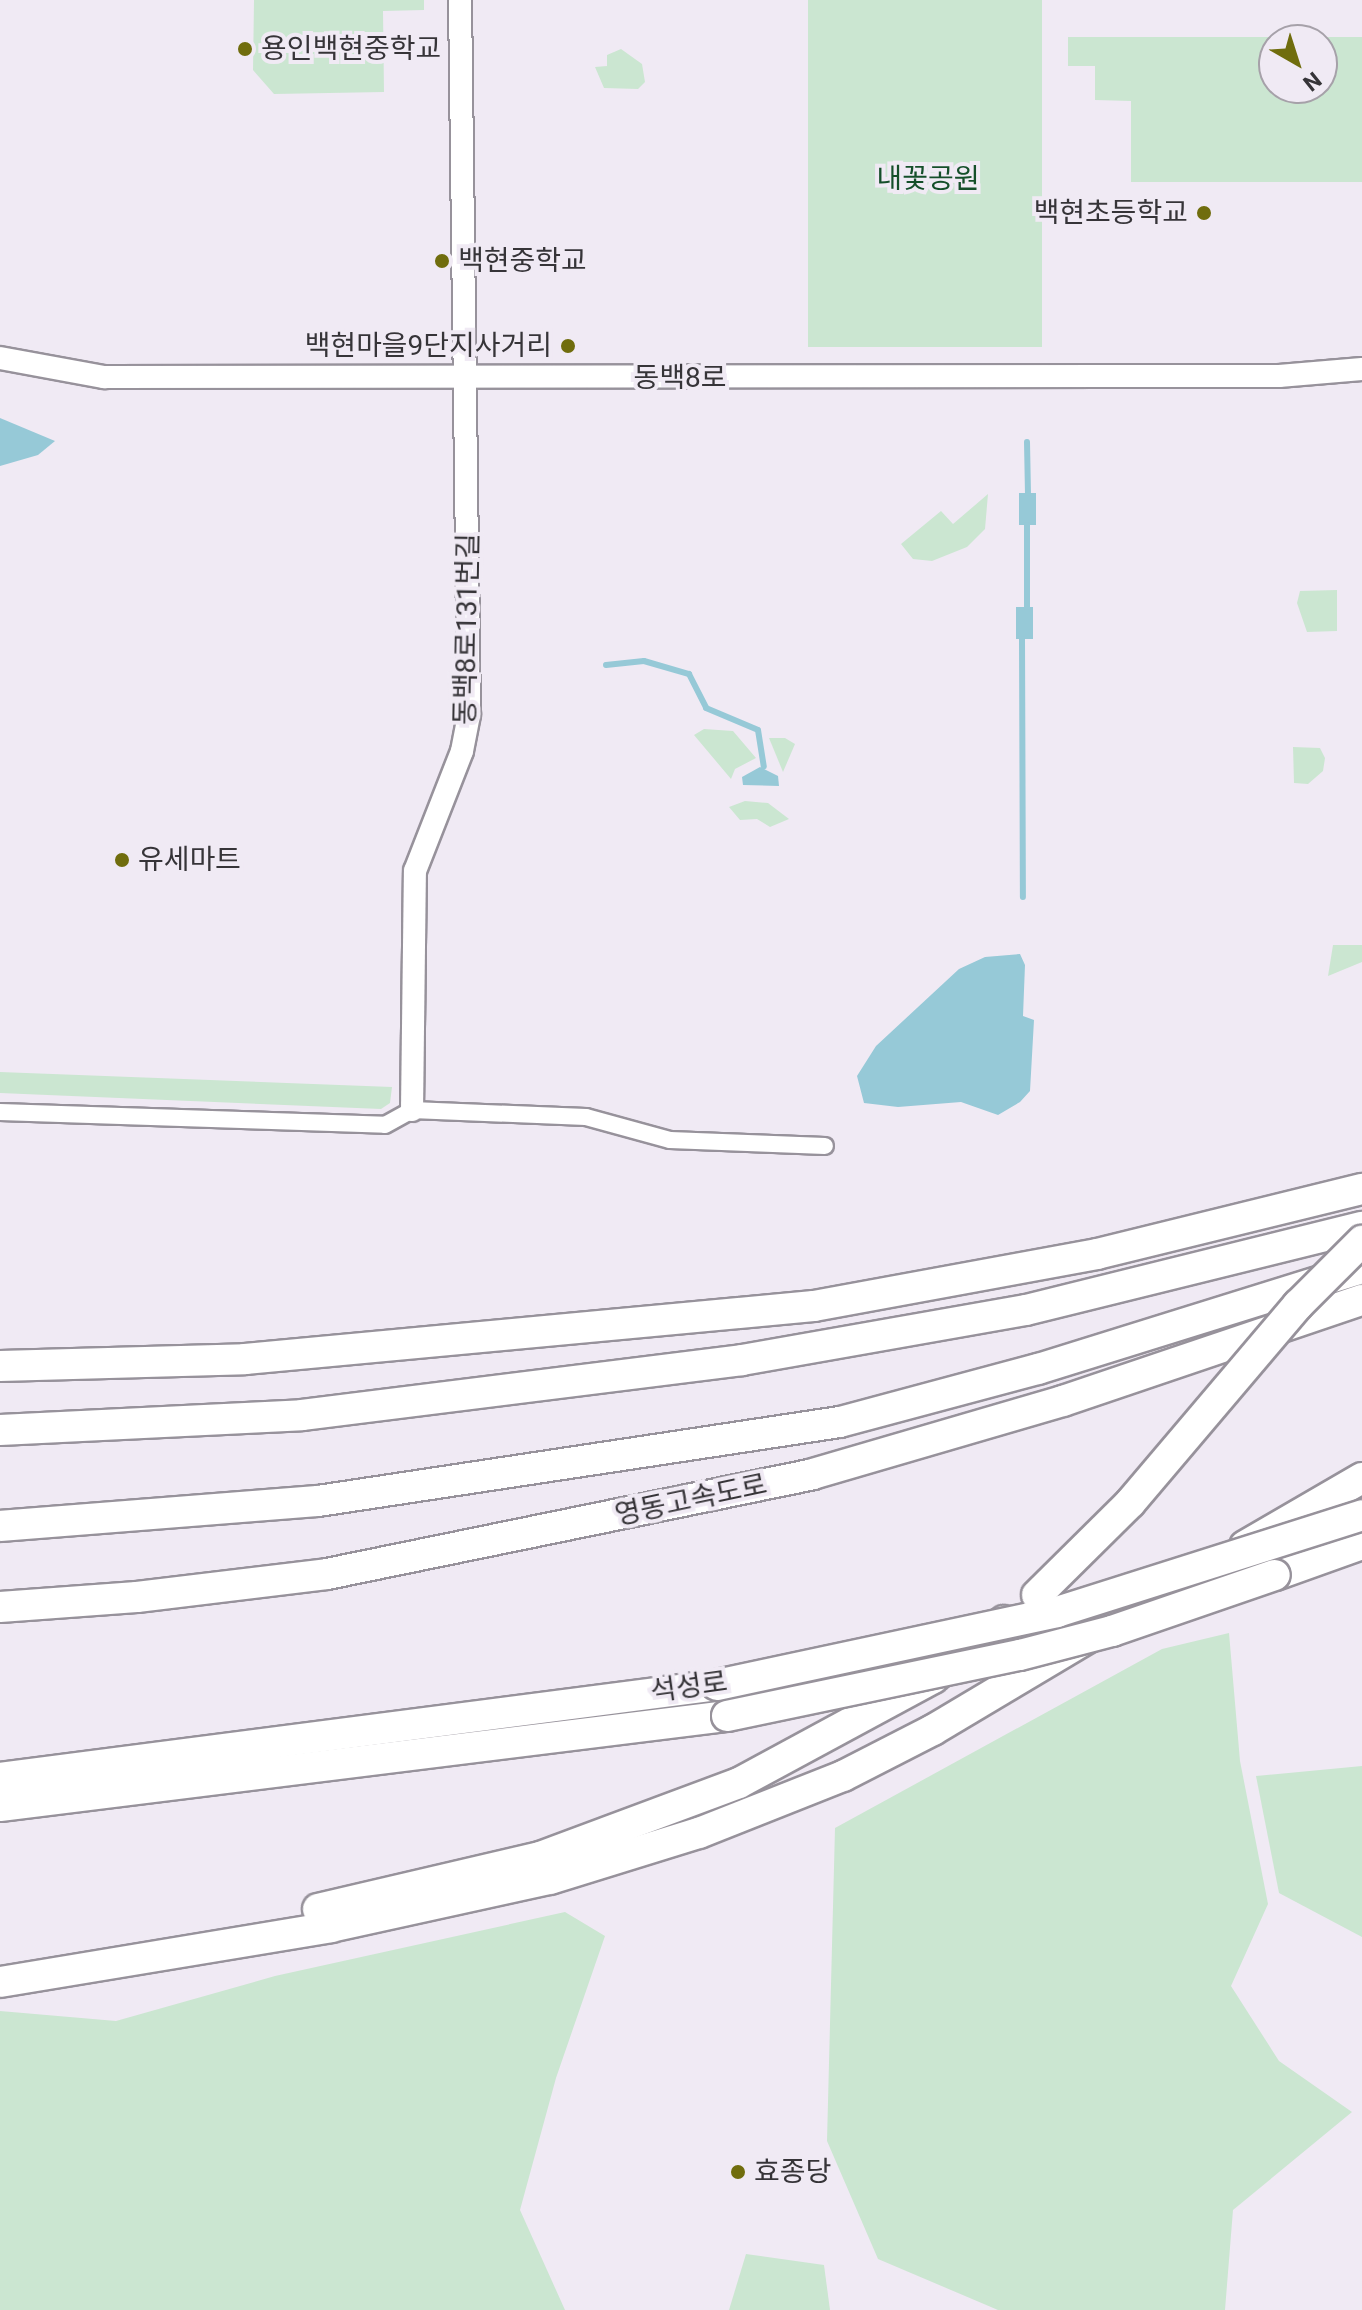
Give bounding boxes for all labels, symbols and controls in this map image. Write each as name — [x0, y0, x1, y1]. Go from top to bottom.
north arrow — [1258, 24, 1338, 104]
place label: 용인백현중학교 — [261, 32, 441, 66]
marker: 용인백현중학교 — [236, 40, 254, 58]
text: N — [1298, 67, 1326, 96]
park label: 내꽃공원 — [876, 162, 980, 196]
place label: 백현초등학교 — [1033, 196, 1188, 230]
marker: 백현초등학교 — [1195, 204, 1213, 222]
place label: 백현중학교 — [458, 244, 587, 278]
marker: 백현중학교 — [433, 252, 451, 270]
place label: 백현마을9단지사거리 — [304, 329, 552, 363]
marker: 백현마을9단지사거리 — [559, 337, 577, 355]
street label: 동백8로 — [633, 361, 727, 395]
street label: 동백8로131번길 — [449, 533, 485, 725]
place label: 유세마트 — [138, 843, 241, 877]
marker: 유세마트 — [113, 851, 131, 869]
street label: 영동고속도로 — [612, 1467, 770, 1533]
street label: 석성로 — [648, 1665, 730, 1709]
place label: 효종당 — [754, 2155, 831, 2189]
marker: 효종당 — [729, 2163, 747, 2181]

